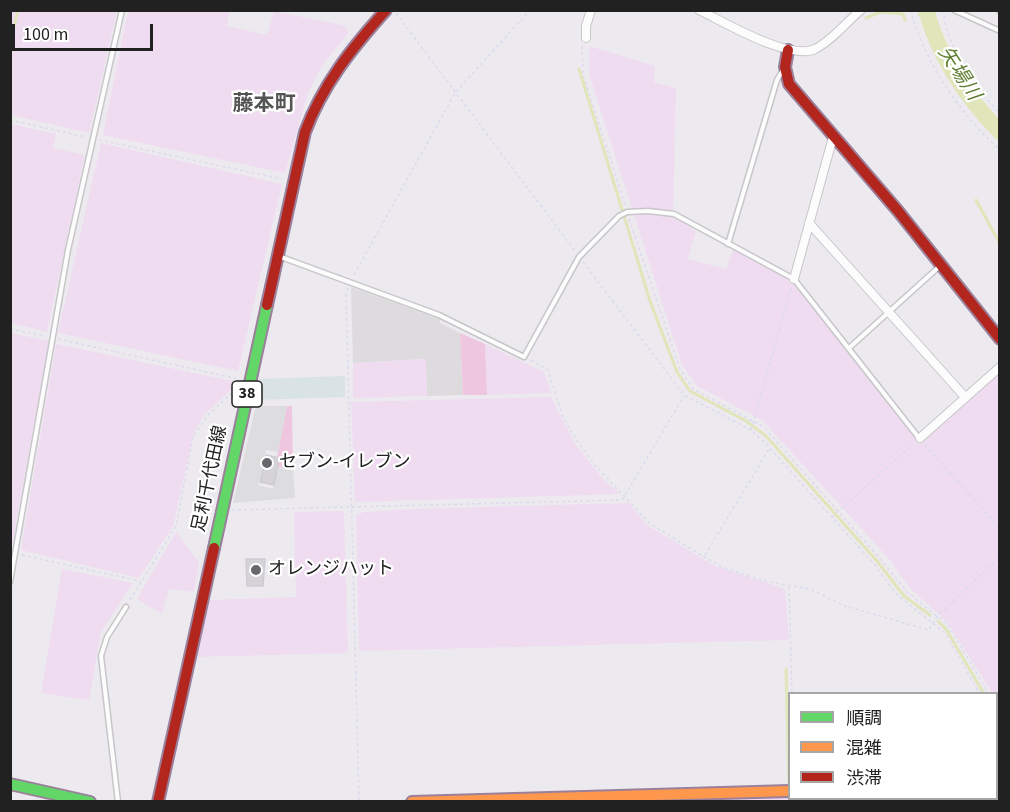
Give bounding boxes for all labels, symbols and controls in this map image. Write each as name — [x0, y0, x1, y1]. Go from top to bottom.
scale bar — [15, 12, 156, 50]
text: 100 m — [23, 22, 68, 47]
water label: 矢場川 — [932, 42, 984, 106]
district label: 藤本町 — [233, 92, 295, 118]
road number: 38 — [232, 381, 262, 407]
street label: 足利千代田線 — [189, 424, 233, 534]
place label: セブン-イレブン — [279, 452, 411, 474]
marker: セブン-イレブン — [260, 456, 274, 470]
place label: オレンジハット — [268, 559, 394, 581]
marker: オレンジハット — [249, 563, 263, 577]
legend — [788, 692, 998, 800]
text: 順調 — [846, 706, 882, 731]
text: 混雑 — [846, 736, 882, 761]
text: 渋滞 — [846, 766, 882, 791]

